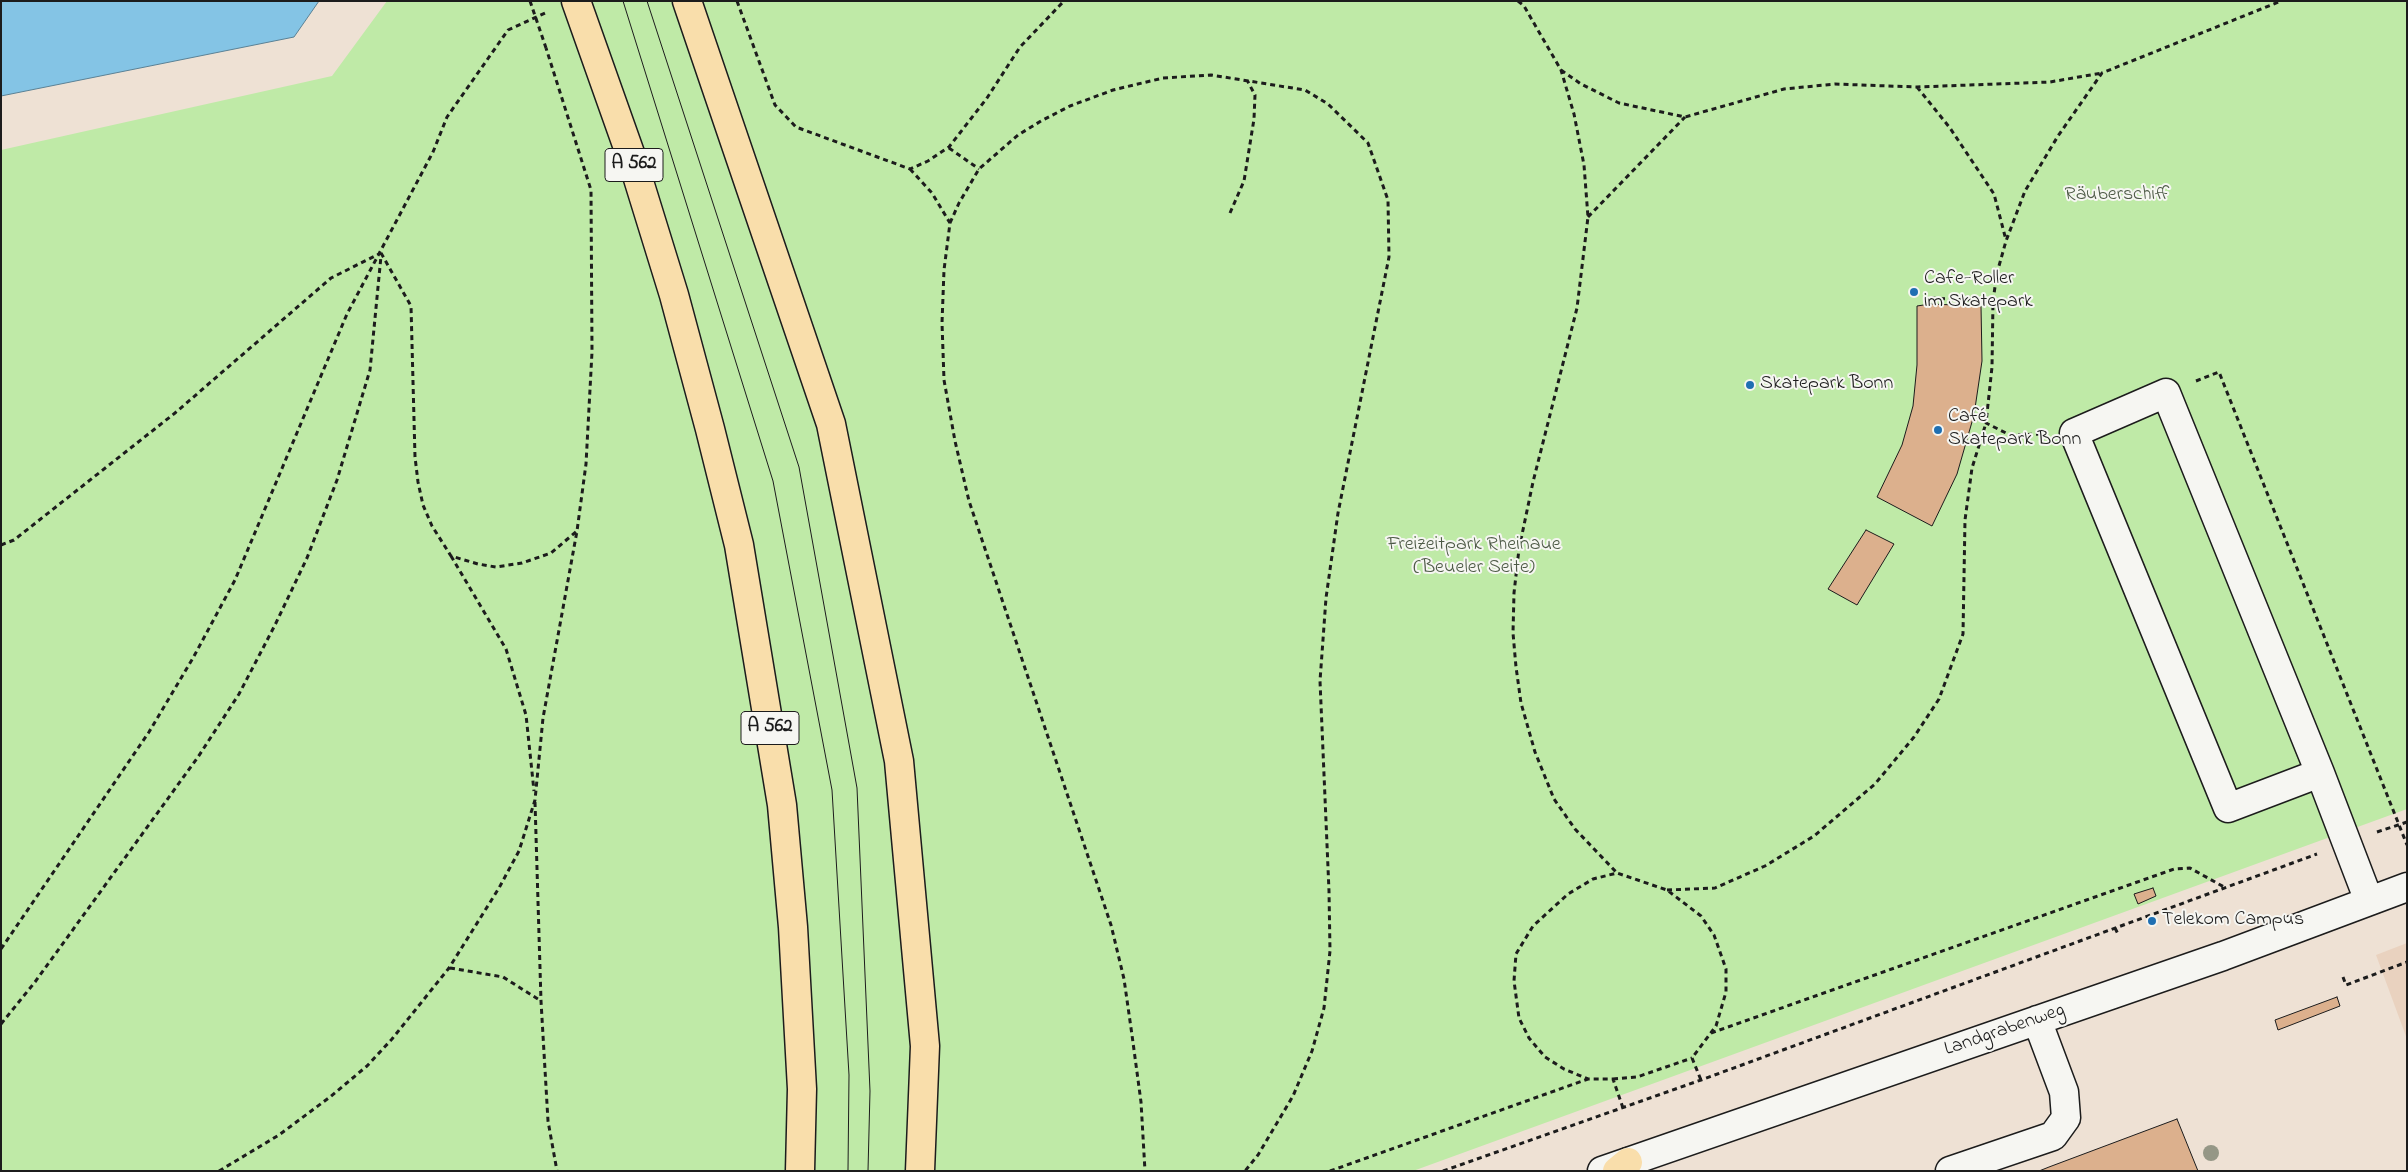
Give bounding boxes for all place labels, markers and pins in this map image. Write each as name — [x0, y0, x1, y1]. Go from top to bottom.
place label: Cafe-Roller im Skatepark — [1924, 268, 2033, 315]
marker: Cafe-Roller im Skatepark — [1908, 286, 1920, 298]
place label: Skatepark Bonn — [1760, 373, 1893, 397]
marker: Skatepark Bonn — [1744, 379, 1756, 391]
place label: Café Skatepark Bonn — [1948, 406, 2081, 453]
marker: Café Skatepark Bonn — [1932, 424, 1944, 436]
place label: Telekom Campus — [2162, 909, 2304, 933]
marker: Telekom Campus — [2146, 915, 2158, 927]

